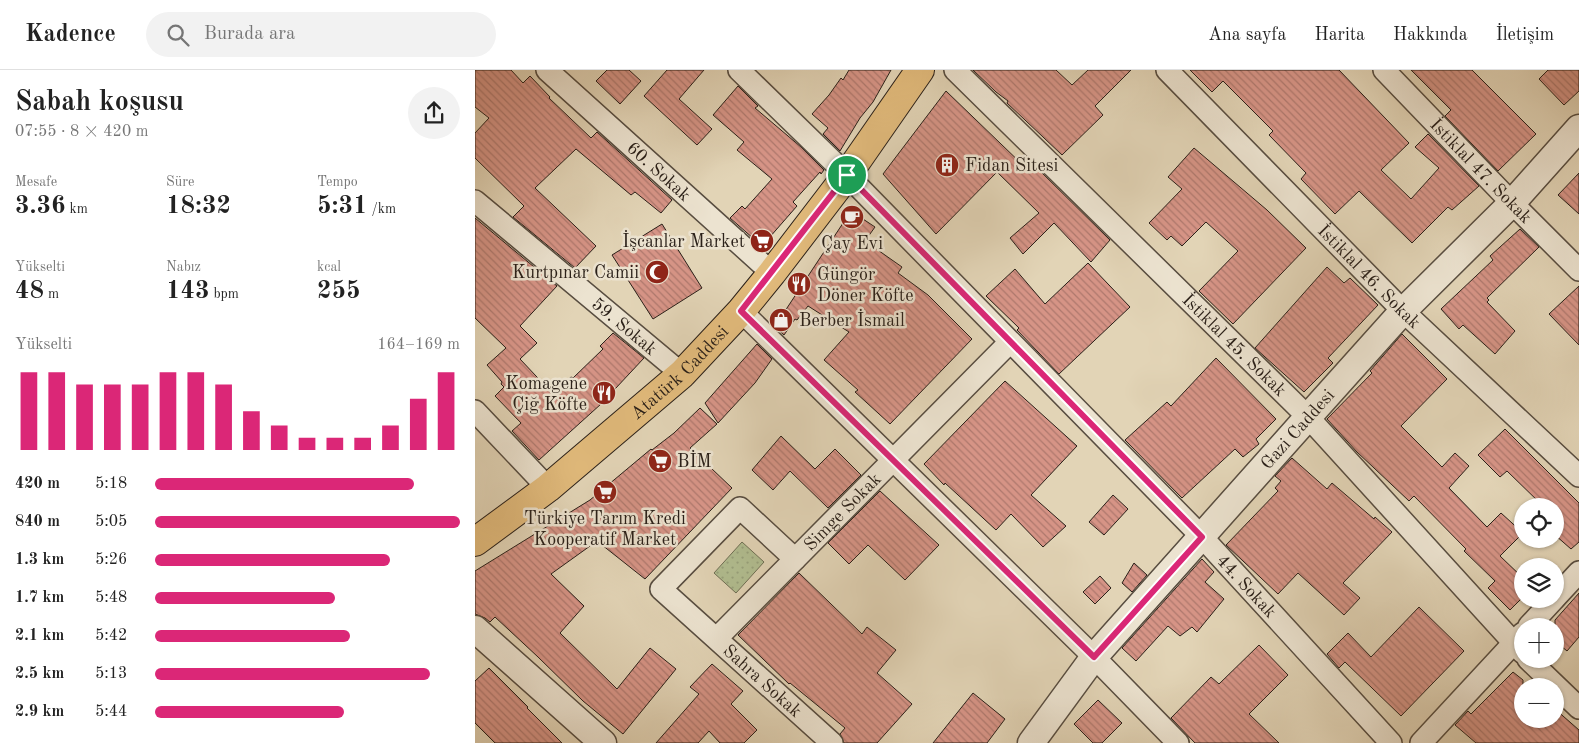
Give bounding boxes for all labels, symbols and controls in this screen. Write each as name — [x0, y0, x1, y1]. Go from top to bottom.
search box — [146, 12, 496, 57]
icon: search — [164, 21, 192, 49]
text: Kadence — [25, 23, 116, 47]
text: Burada ara — [204, 25, 295, 44]
text: Ana sayfa — [1208, 26, 1286, 44]
text: Harita — [1314, 26, 1365, 44]
text: Hakkında — [1393, 26, 1468, 44]
text: İletişim — [1496, 26, 1554, 44]
button: share — [408, 87, 460, 139]
text: Sabah koşusu — [15, 89, 184, 117]
street label: İstiklal 47. Sokak — [1426, 114, 1535, 227]
text: 07:55 · 8 × 420 m — [15, 124, 148, 140]
street label: 60. Sokak — [623, 139, 694, 205]
building icon: Fidan Sitesi — [934, 152, 960, 178]
pin — [826, 154, 868, 196]
place label: Fidan Sitesi — [965, 157, 1058, 175]
icon: arrive — [833, 161, 861, 189]
text: Mesafe — [15, 175, 57, 189]
text: Süre — [166, 175, 194, 189]
text: Tempo — [317, 175, 358, 189]
text: 3.36 — [15, 194, 66, 219]
text: 18:32 — [166, 194, 231, 219]
text: 5:31 — [317, 194, 368, 219]
text: km — [66, 202, 88, 216]
text: /km — [368, 202, 396, 216]
cafe icon: Çay Evi — [839, 204, 865, 230]
street label: İstiklal 46. Sokak — [1314, 220, 1424, 332]
supermarket icon: İşcanlar Market — [749, 228, 775, 254]
place label: İşcanlar Market — [622, 230, 745, 251]
place label: Çay Evi — [821, 235, 883, 253]
mosque icon: Kurtpınar Camii — [644, 259, 670, 285]
text: Yükselti — [15, 260, 65, 274]
text: Nabız — [166, 260, 201, 274]
text: kcal — [317, 260, 341, 274]
place label: Kurtpınar Camii — [512, 264, 639, 282]
place label: Güngör Döner Köfte — [817, 266, 913, 305]
restaurant icon: Güngör Döner Köfte — [786, 271, 812, 297]
text: 48 — [15, 279, 44, 304]
text: 143 — [166, 279, 210, 304]
text: 255 — [317, 279, 361, 304]
text: m — [44, 287, 59, 301]
text: bpm — [210, 287, 239, 301]
street label: İstiklal 45. Sokak — [1178, 289, 1289, 400]
street label: 59. Sokak — [588, 295, 660, 359]
shop icon: Berber İsmail — [768, 307, 794, 333]
place label: Berber İsmail — [799, 309, 905, 330]
street label: Atatürk Caddesi — [628, 322, 732, 423]
text: Yükselti — [15, 337, 72, 353]
text: 164–169 m — [377, 337, 460, 353]
place label: Komagene Çiğ Köfte — [505, 375, 587, 414]
restaurant icon: Komagene Çiğ Köfte — [591, 380, 617, 406]
street label: Gazi Caddesi — [1258, 386, 1338, 473]
supermarket icon: BİM — [647, 448, 673, 474]
place label: BİM — [677, 450, 712, 471]
street label: Simge Sokak — [801, 470, 885, 554]
text: 420 m — [15, 476, 60, 492]
text: 5:18 — [95, 476, 127, 492]
supermarket icon: Türkiye Tarım Kredi Kooperatif Market — [592, 479, 618, 505]
map controls — [1514, 498, 1564, 728]
button: locate — [1514, 498, 1564, 548]
place label: Türkiye Tarım Kredi Kooperatif Market — [524, 510, 686, 549]
text: 840 m — [15, 514, 60, 530]
text: 5:05 — [95, 514, 127, 530]
street label: 44. Sokak — [1213, 551, 1279, 622]
text: 1.3 km — [15, 552, 64, 568]
text: 5:26 — [95, 552, 127, 568]
button: layers — [1514, 558, 1564, 608]
text: 1.7 km — [15, 590, 64, 606]
text: 5:48 — [95, 590, 127, 606]
button: + — [1514, 618, 1564, 668]
text: 2.1 km — [15, 628, 64, 644]
text: 5:42 — [95, 628, 127, 644]
street label: Sahra Sokak — [719, 642, 805, 721]
text: 2.5 km — [15, 666, 64, 682]
text: 5:13 — [95, 666, 127, 682]
button: − — [1514, 678, 1564, 728]
text: 2.9 km — [15, 704, 64, 720]
text: 5:44 — [95, 704, 127, 720]

